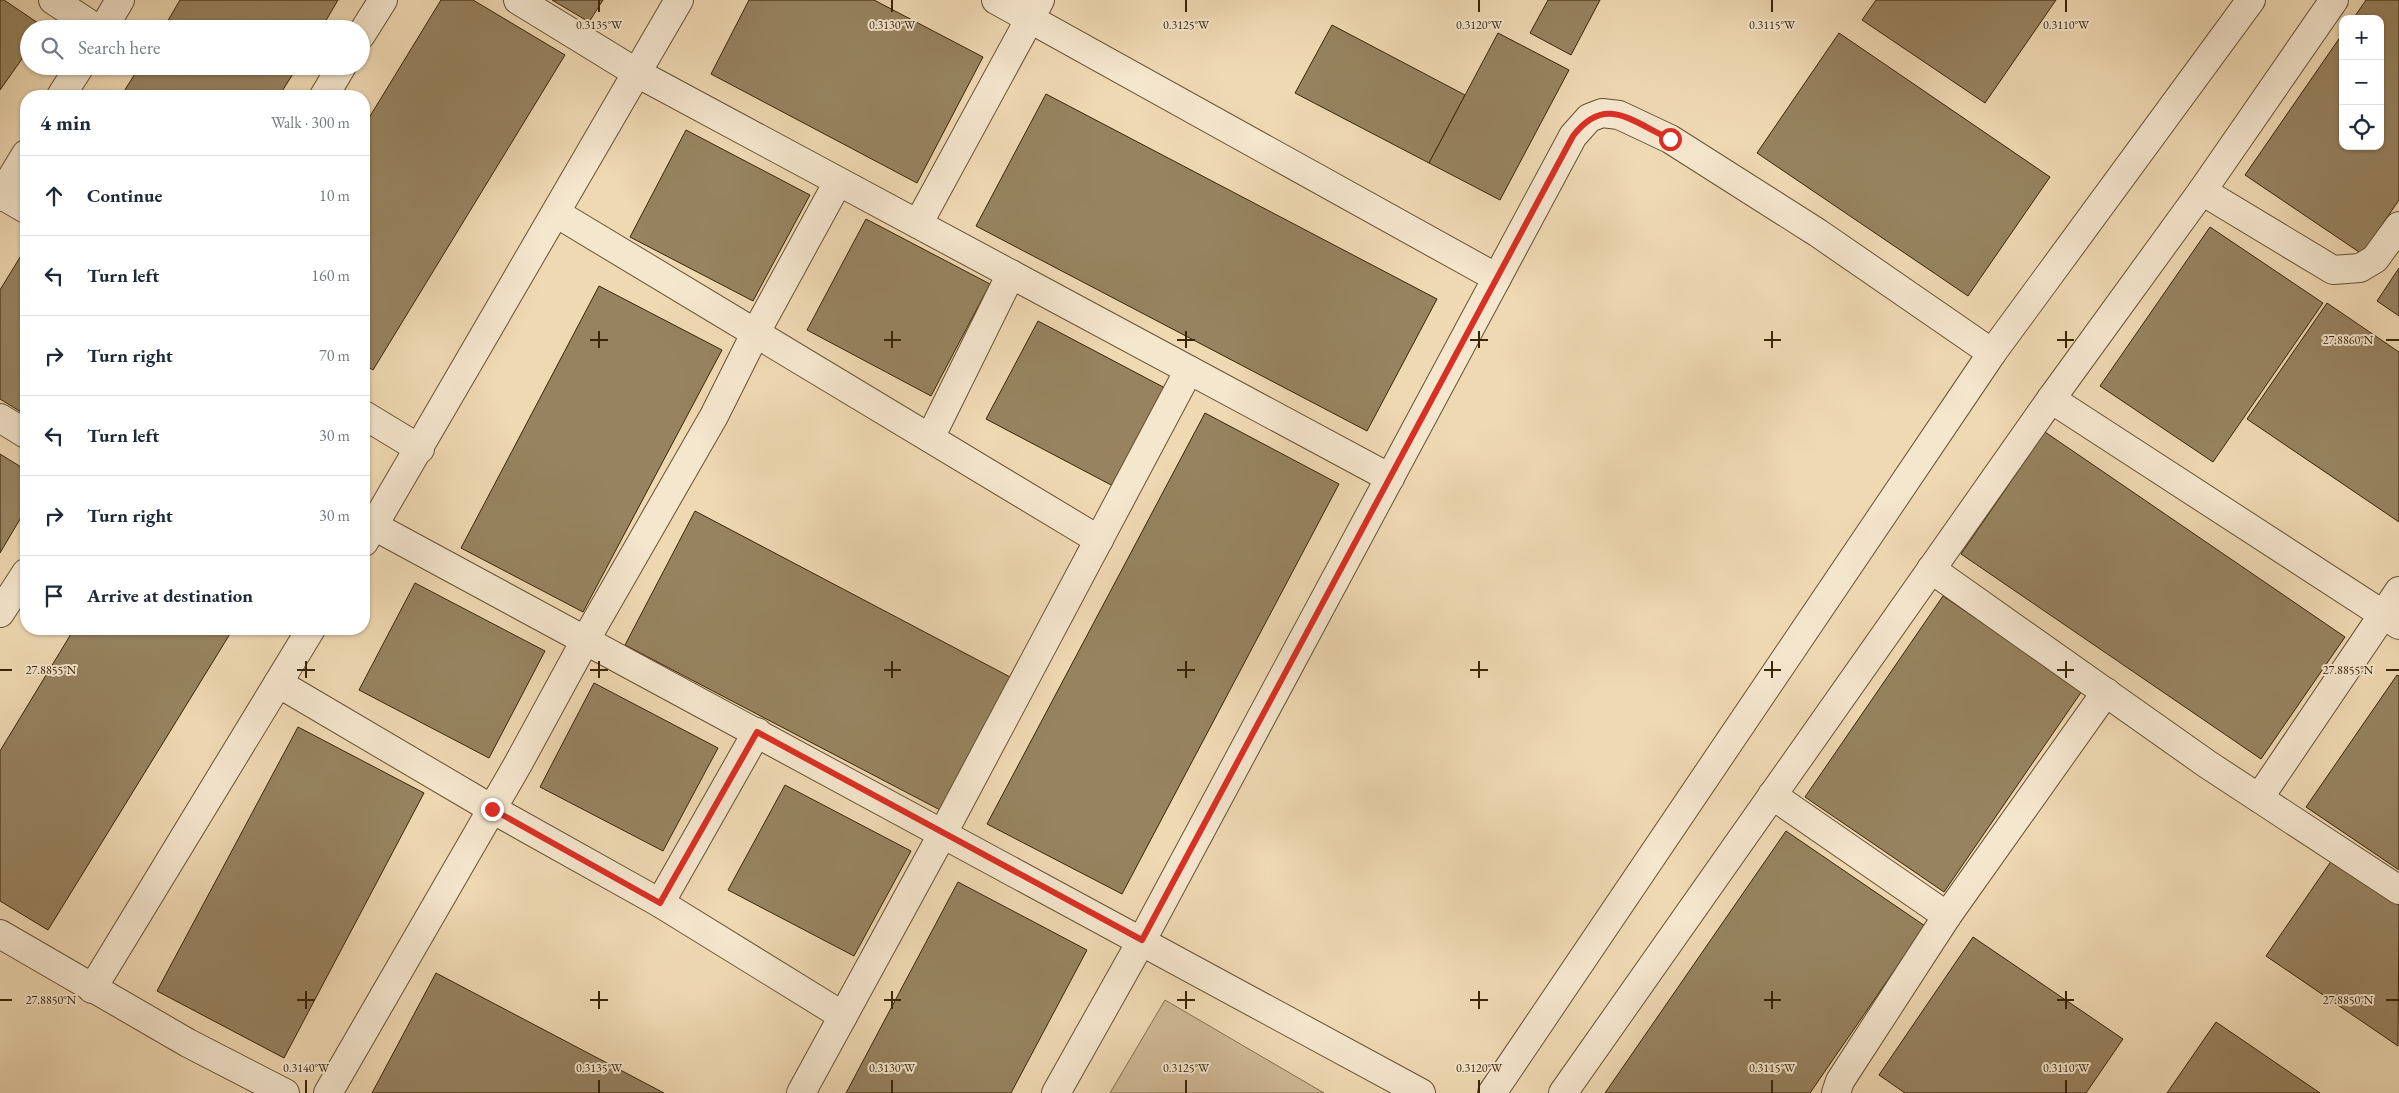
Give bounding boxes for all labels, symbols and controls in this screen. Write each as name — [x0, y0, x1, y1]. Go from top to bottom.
map controls — [2339, 15, 2384, 150]
button: + — [2339, 15, 2384, 60]
text: 0.3135°W — [576, 17, 623, 33]
text: 0.3130°W — [869, 17, 916, 33]
text: 0.3125°W — [1163, 17, 1210, 33]
text: 0.3120°W — [1456, 17, 1503, 33]
text: 0.3115°W — [1749, 17, 1796, 33]
text: 0.3110°W — [2043, 17, 2090, 33]
search box — [20, 20, 370, 75]
icon: search — [38, 34, 66, 62]
text: Search here — [78, 35, 160, 60]
button: − — [2339, 60, 2384, 105]
button: locate — [2339, 105, 2384, 150]
text: 4 min — [40, 109, 91, 136]
text: Walk · 300 m — [271, 112, 350, 133]
route start — [1659, 128, 1682, 151]
icon: ahead — [40, 182, 68, 210]
text: Continue — [87, 183, 162, 208]
text: 10 m — [319, 185, 350, 206]
icon: left — [40, 262, 68, 290]
text: Turn left — [87, 263, 159, 288]
text: 160 m — [311, 265, 350, 286]
text: 27.8860°N — [2323, 332, 2374, 348]
icon: right — [40, 342, 68, 370]
text: Turn right — [87, 343, 173, 368]
text: 70 m — [319, 345, 350, 366]
icon: left — [40, 422, 68, 450]
text: Turn left — [87, 423, 159, 448]
text: 30 m — [319, 425, 350, 446]
icon: right — [40, 502, 68, 530]
text: Turn right — [87, 503, 173, 528]
text: 30 m — [319, 505, 350, 526]
icon: arrive — [40, 582, 68, 610]
text: Arrive at destination — [87, 583, 253, 608]
text: 27.8855°N — [26, 662, 77, 678]
text: 27.8855°N — [2323, 662, 2374, 678]
route end — [481, 798, 504, 821]
text: 27.8850°N — [26, 992, 77, 1008]
text: 27.8850°N — [2323, 992, 2374, 1008]
text: 0.3140°W — [283, 1060, 330, 1076]
text: 0.3135°W — [576, 1060, 623, 1076]
text: 0.3130°W — [869, 1060, 916, 1076]
text: 0.3125°W — [1163, 1060, 1210, 1076]
text: 0.3120°W — [1456, 1060, 1503, 1076]
text: 0.3115°W — [1749, 1060, 1796, 1076]
text: 0.3110°W — [2043, 1060, 2090, 1076]

